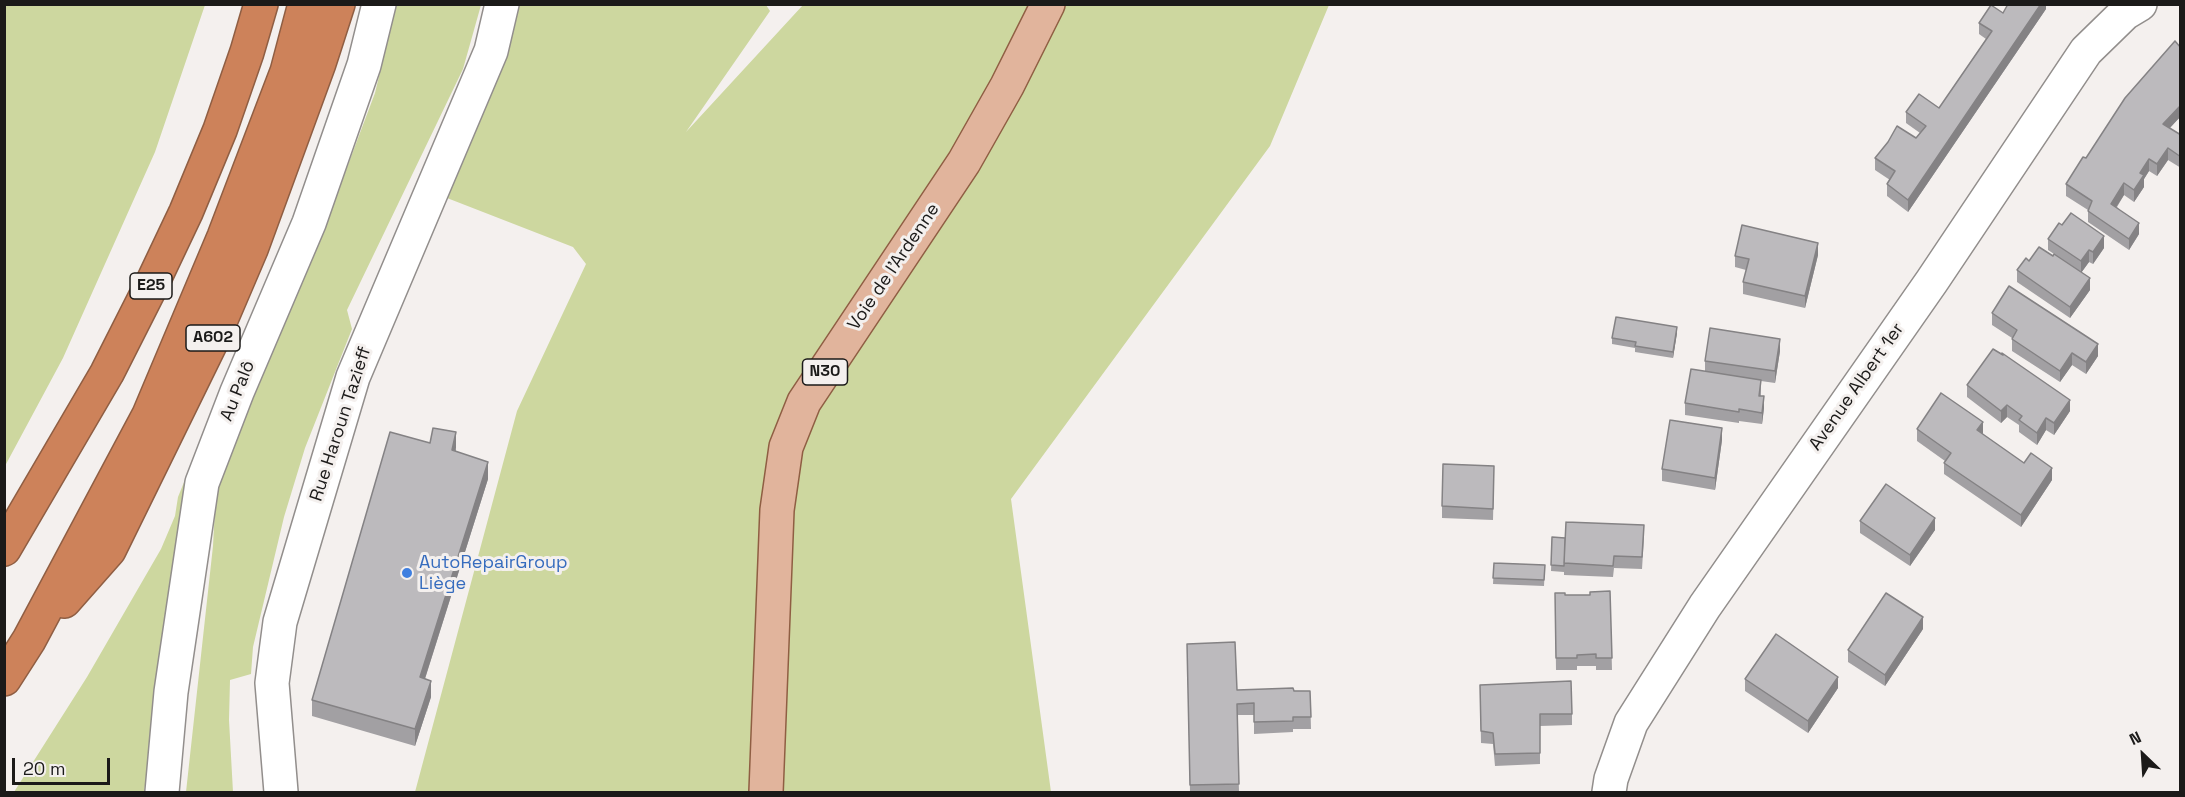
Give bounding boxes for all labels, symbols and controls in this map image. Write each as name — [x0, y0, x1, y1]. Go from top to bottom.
street label: Voie de l'Ardenne — [844, 199, 944, 335]
road number: E25 — [130, 273, 172, 299]
street label: Avenue Albert 1er — [1805, 319, 1909, 455]
road number: A602 — [186, 325, 240, 351]
street label: Rue Haroun Tazieff — [306, 344, 376, 504]
street label: Au Palô — [216, 358, 260, 424]
road number: N30 — [802, 359, 848, 385]
place label: AutoRepairGroup Liège — [419, 552, 568, 594]
marker: AutoRepairGroup Liège — [400, 566, 414, 580]
north arrow — [2113, 725, 2173, 785]
text: N — [2126, 726, 2144, 750]
scale bar — [15, 746, 112, 784]
text: 20 m — [23, 757, 66, 780]

